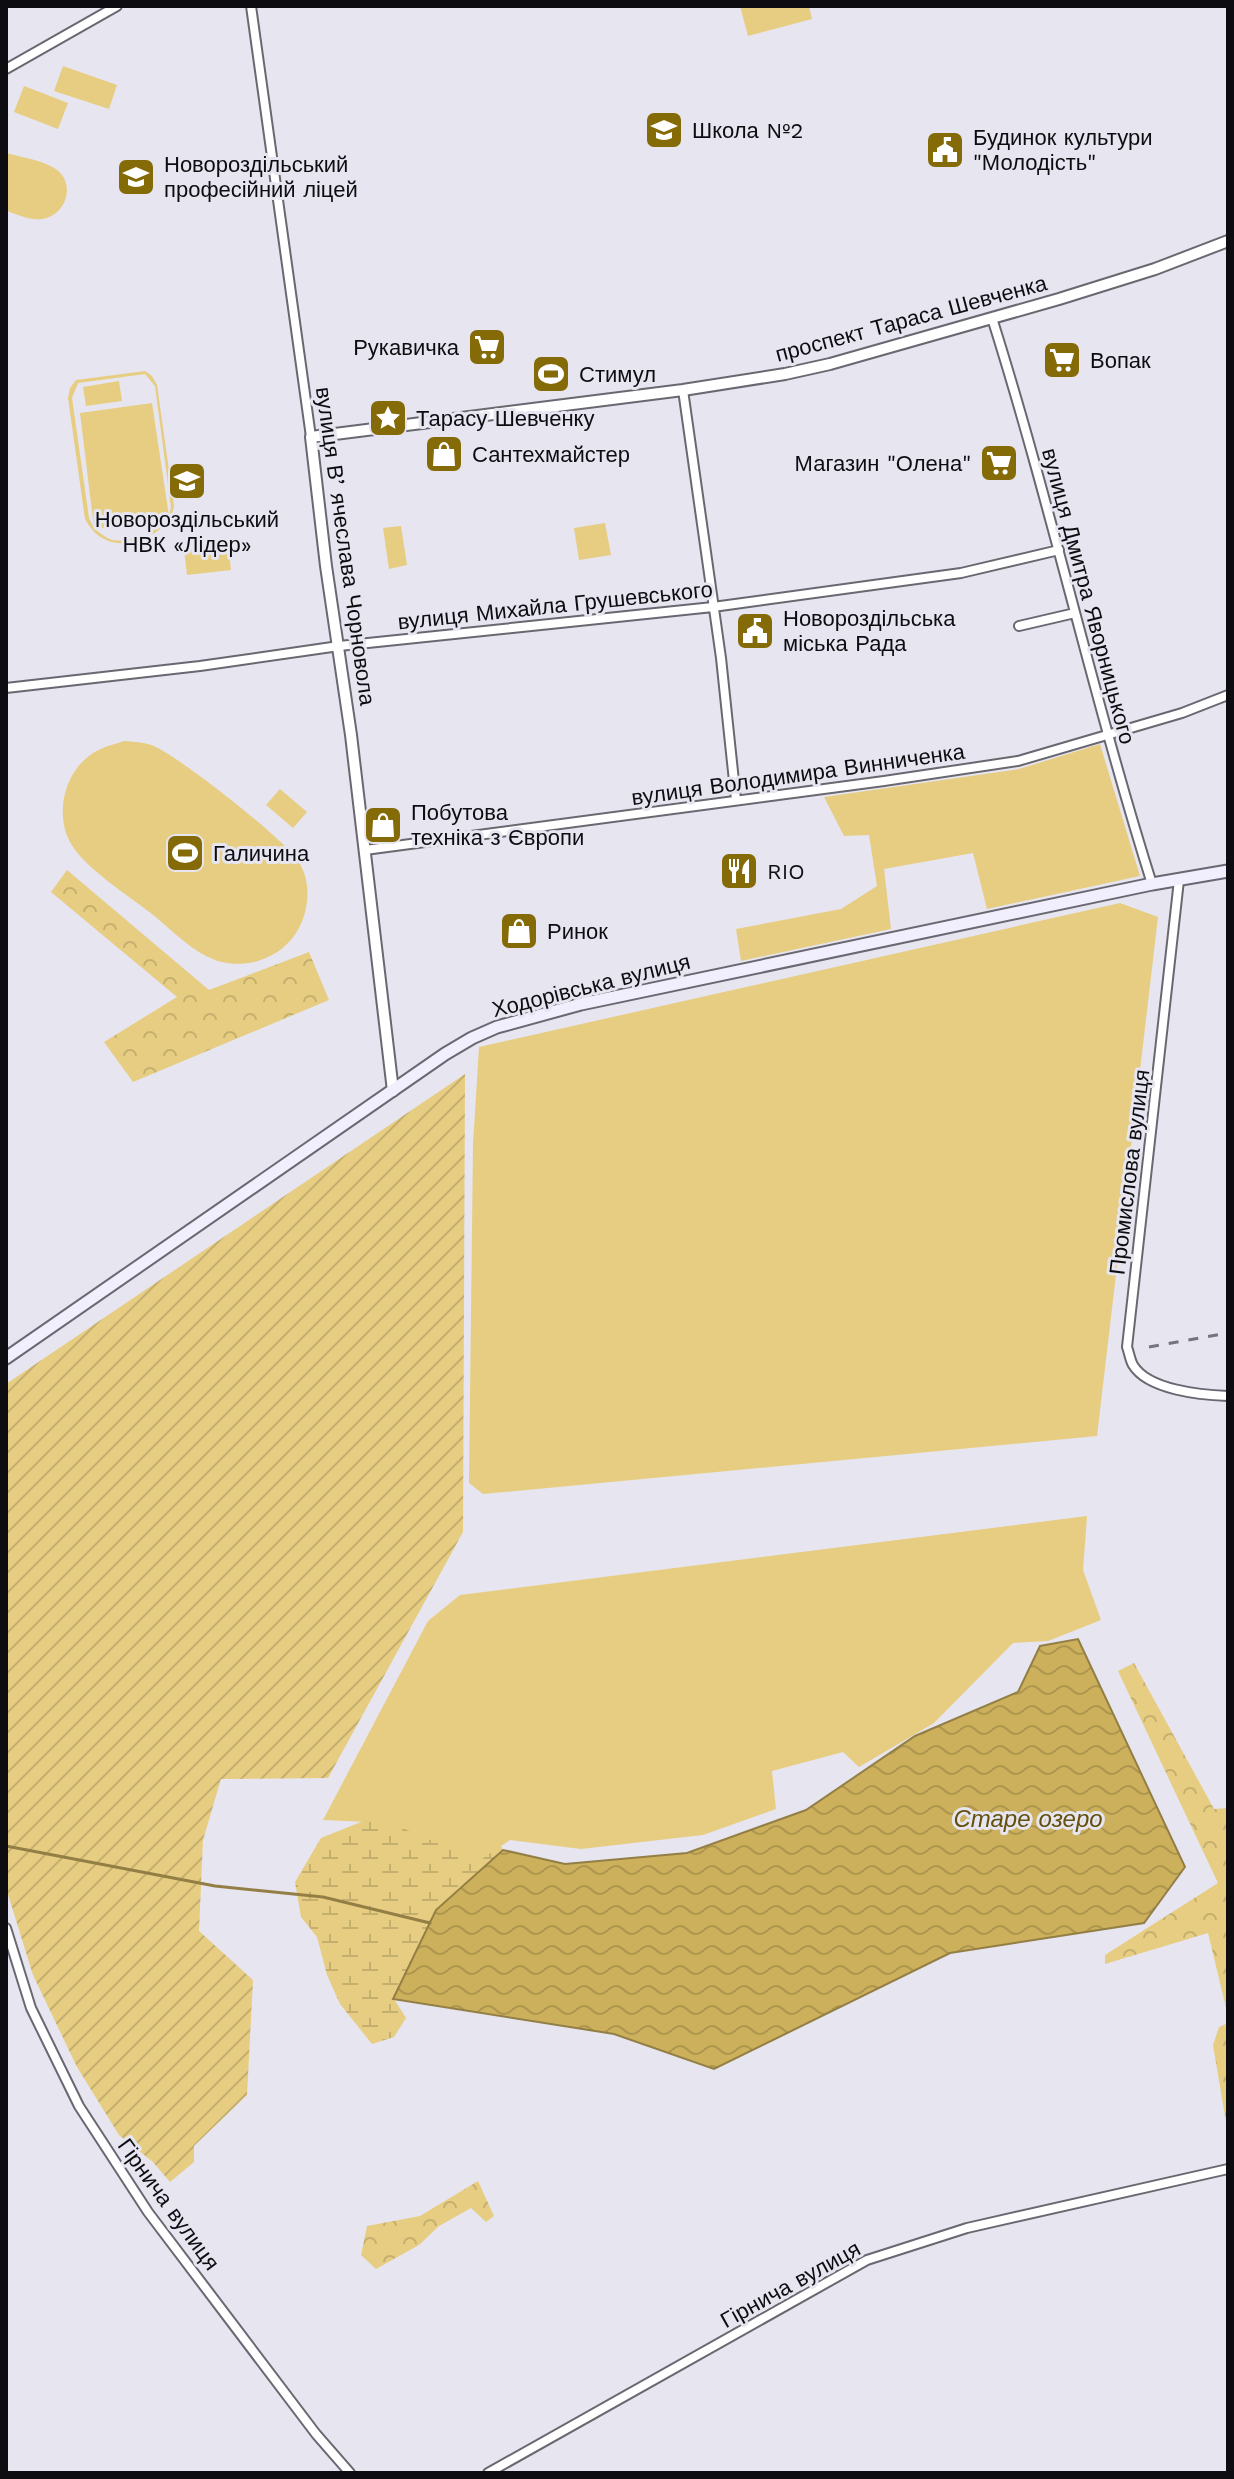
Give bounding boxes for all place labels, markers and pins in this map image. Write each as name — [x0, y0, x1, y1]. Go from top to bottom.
school or university icon: Школа №2 — [643, 109, 685, 151]
place label: Школа №2 — [692, 118, 803, 143]
place label: Будинок культури "Молодість" — [973, 125, 1152, 175]
public building icon: Будинок культури "Молодість" — [924, 129, 966, 171]
place label: Новороздільський професійний ліцей — [164, 152, 358, 202]
school or university icon: Новороздільський професійний ліцей — [115, 156, 157, 198]
supermarket icon: Рукавичка — [466, 326, 508, 368]
place label: Рукавичка — [353, 335, 460, 360]
supermarket icon: Вопак — [1041, 339, 1083, 381]
place label: Вопак — [1090, 348, 1151, 373]
sports icon: Стимул — [530, 353, 572, 395]
place label: Стимул — [579, 362, 656, 387]
place icon: Тарасу Шевченку — [367, 397, 409, 439]
place label: Тарасу Шевченку — [416, 406, 594, 431]
shop icon: Сантехмайстер — [423, 433, 465, 475]
place label: Сантехмайстер — [472, 442, 630, 467]
supermarket icon: Магазин "Олена" — [978, 442, 1020, 484]
place label: Магазин "Олена" — [795, 451, 971, 476]
school or university icon: Новороздільський НВК «Лідер» — [166, 460, 208, 502]
place label: Новороздільський НВК «Лідер» — [95, 507, 279, 557]
place label: Новороздільська міська Рада — [783, 606, 956, 656]
public building icon: Новороздільська міська Рада — [734, 610, 776, 652]
place label: Побутова техніка з Європи — [411, 800, 584, 850]
shop icon: Побутова техніка з Європи — [362, 804, 404, 846]
sports icon: Галичина — [164, 832, 206, 874]
place label: Галичина — [213, 841, 310, 866]
restaurant icon: RIO — [718, 850, 760, 892]
place label: RIO — [767, 859, 805, 884]
shop icon: Ринок — [498, 910, 540, 952]
place label: Ринок — [547, 919, 608, 944]

